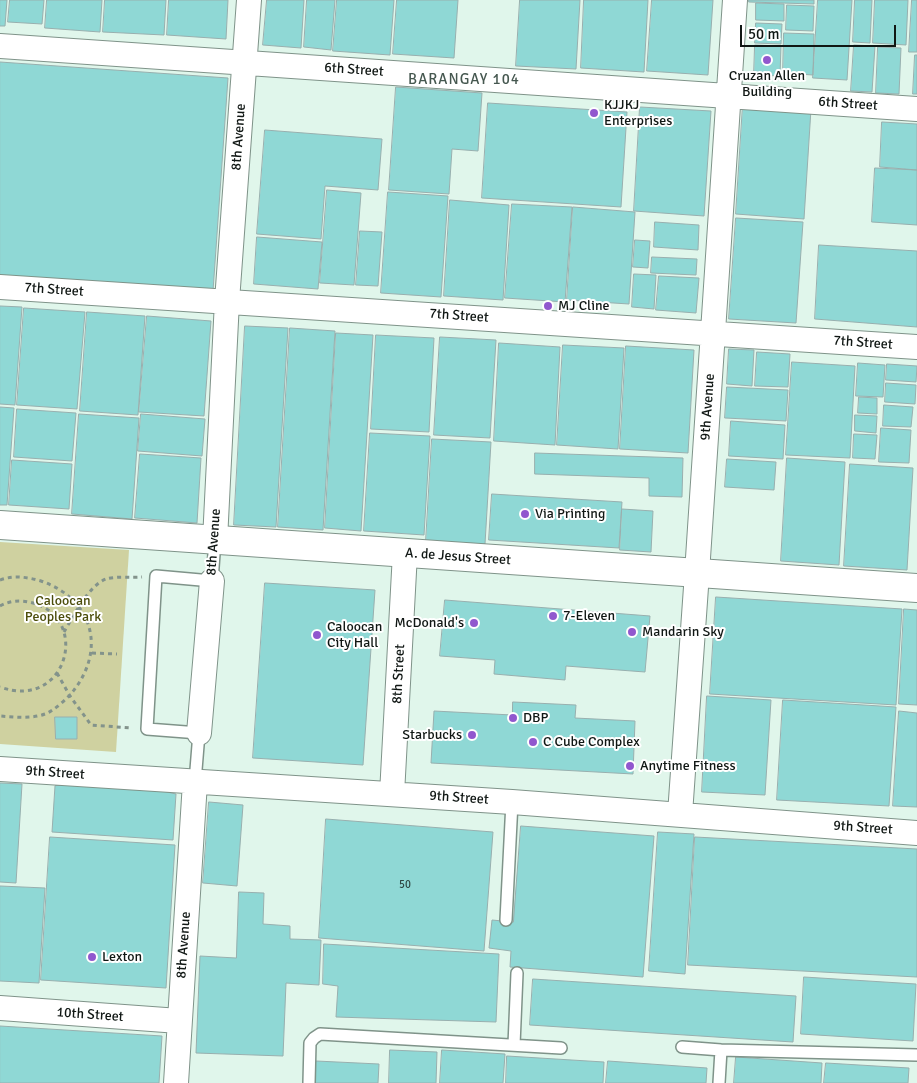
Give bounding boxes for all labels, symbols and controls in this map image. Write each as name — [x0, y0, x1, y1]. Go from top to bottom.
scale bar — [742, 15, 898, 47]
text: 50 m — [748, 25, 779, 43]
marker: Cruzan Allen Building — [761, 54, 773, 66]
street label: 6th Street — [324, 60, 384, 80]
place label: Cruzan Allen Building — [729, 68, 805, 100]
district label: BARANGAY 104 — [407, 71, 521, 89]
street label: 6th Street — [818, 94, 878, 114]
place label: KJJKJ Enterprises — [604, 97, 672, 130]
street label: 8th Avenue — [228, 103, 250, 171]
marker: KJJKJ Enterprises — [588, 107, 600, 119]
street label: 7th Street — [24, 280, 84, 300]
place label: MJ Cline — [558, 298, 610, 314]
marker: MJ Cline — [542, 300, 554, 312]
street label: 7th Street — [429, 306, 489, 326]
street label: 7th Street — [833, 333, 893, 353]
street label: 9th Avenue — [697, 373, 719, 441]
place label: Via Printing — [535, 506, 605, 522]
street label: 8th Avenue — [203, 508, 225, 576]
marker: Via Printing — [519, 508, 531, 520]
street label: A. de Jesus Street — [404, 545, 512, 569]
park label: Caloocan Peoples Park — [25, 593, 101, 626]
place label: 7-Eleven — [563, 608, 615, 624]
marker: 7-Eleven — [547, 610, 559, 622]
place label: McDonald's — [395, 615, 464, 631]
marker: McDonald's — [468, 617, 480, 629]
place label: Caloocan City Hall — [327, 619, 382, 652]
place label: Mandarin Sky — [642, 624, 724, 640]
marker: Mandarin Sky — [626, 626, 638, 638]
marker: Caloocan City Hall — [311, 629, 323, 641]
street label: 8th Street — [389, 644, 409, 704]
place label: DBP — [523, 710, 548, 726]
marker: DBP — [507, 712, 519, 724]
place label: Starbucks — [402, 727, 462, 743]
marker: Starbucks — [466, 729, 478, 741]
place label: C Cube Complex — [543, 734, 640, 750]
marker: C Cube Complex — [527, 736, 539, 748]
place label: Anytime Fitness — [640, 758, 736, 774]
marker: Anytime Fitness — [624, 760, 636, 772]
street label: 9th Street — [25, 763, 85, 783]
street label: 9th Street — [429, 788, 489, 808]
street label: 9th Street — [833, 818, 893, 838]
house number: 50 — [399, 878, 411, 892]
street label: 8th Avenue — [173, 911, 195, 979]
place label: Lexton — [102, 949, 142, 965]
marker: Lexton — [86, 951, 98, 963]
street label: 10th Street — [56, 1004, 124, 1026]

